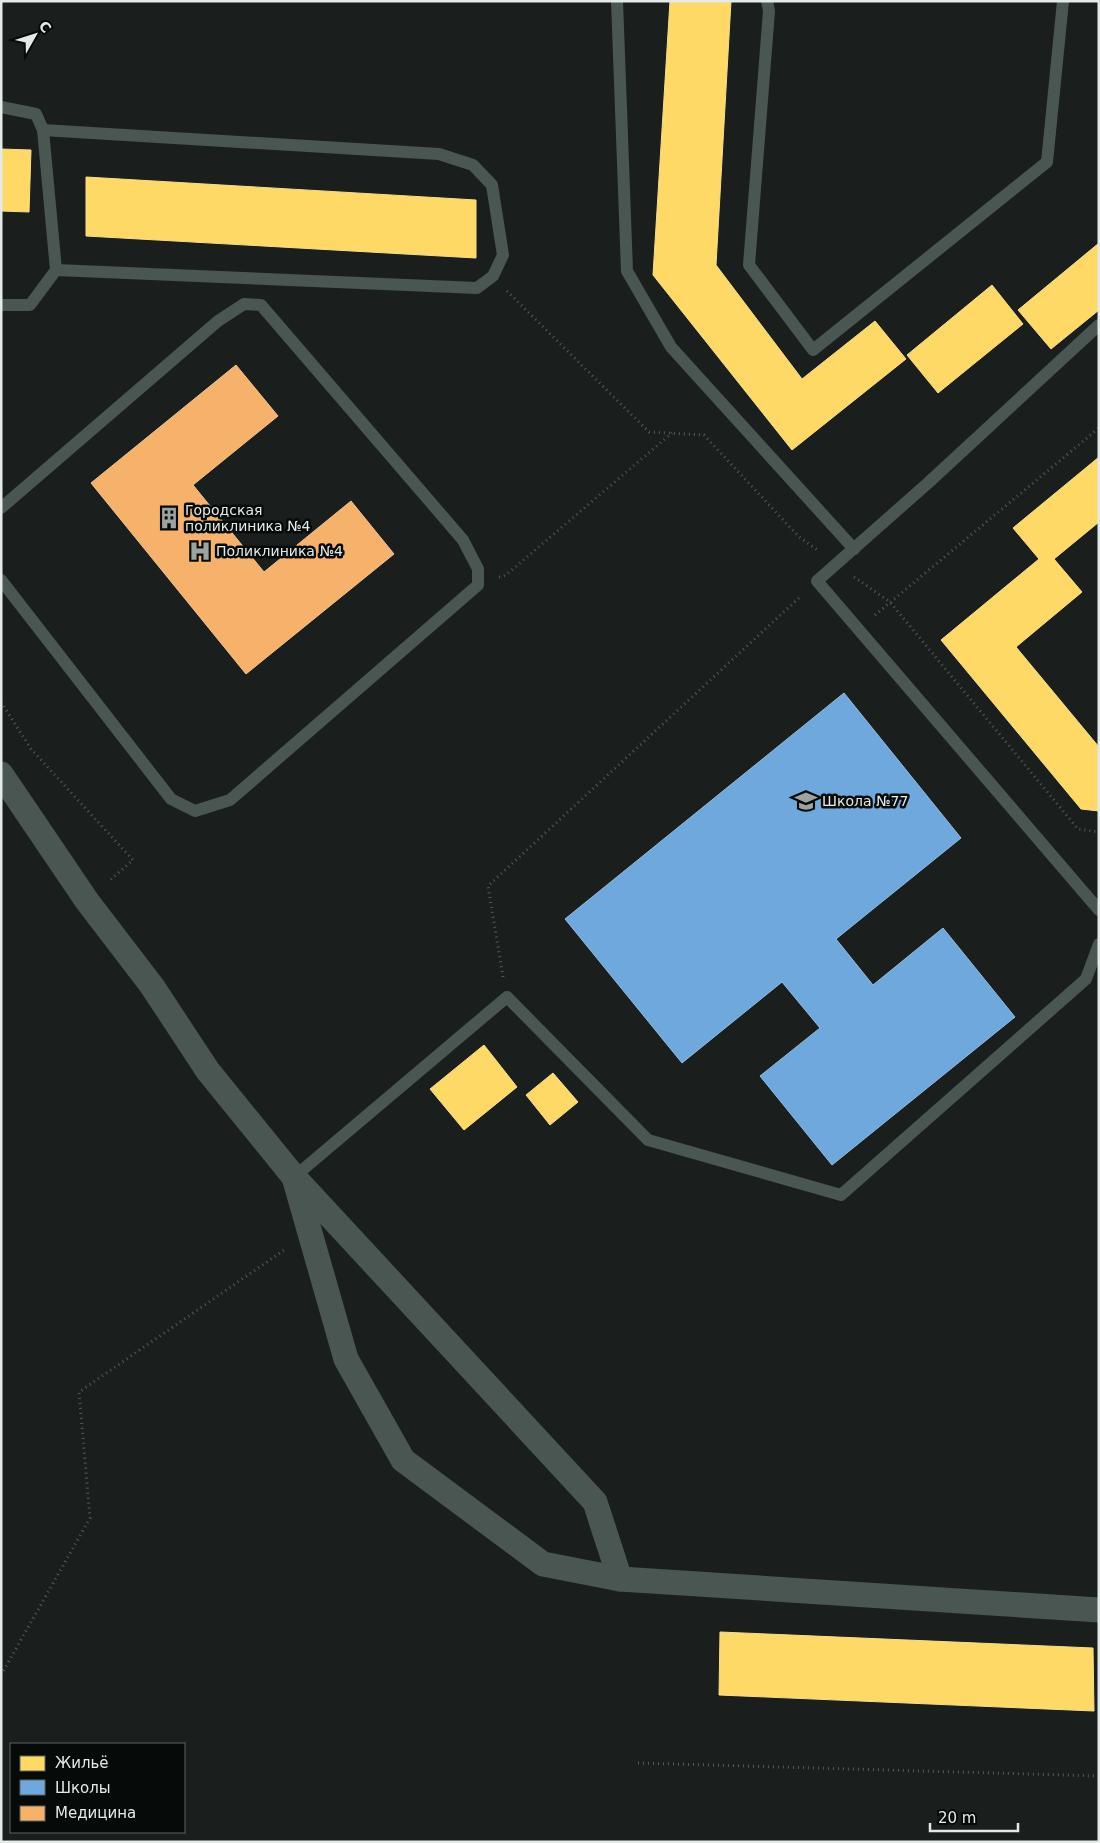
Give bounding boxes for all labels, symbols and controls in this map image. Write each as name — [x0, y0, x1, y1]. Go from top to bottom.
north arrow — [10, 10, 60, 60]
text: С — [36, 18, 55, 36]
place label: Городская поликлиника №4 — [185, 502, 311, 534]
building icon: Городская поликлиника №4 — [156, 505, 182, 531]
hospital icon: Поликлиника №4 — [187, 538, 213, 564]
place label: Поликлиника №4 — [216, 543, 343, 559]
school or university icon: Школа №77 — [793, 788, 819, 814]
place label: Школа №77 — [822, 793, 908, 809]
legend — [10, 1743, 185, 1833]
text: Жильё — [55, 1754, 109, 1772]
text: Школы — [55, 1779, 111, 1797]
scale bar — [930, 1800, 1018, 1832]
text: Медицина — [55, 1804, 136, 1822]
text: 20 m — [938, 1809, 976, 1827]

